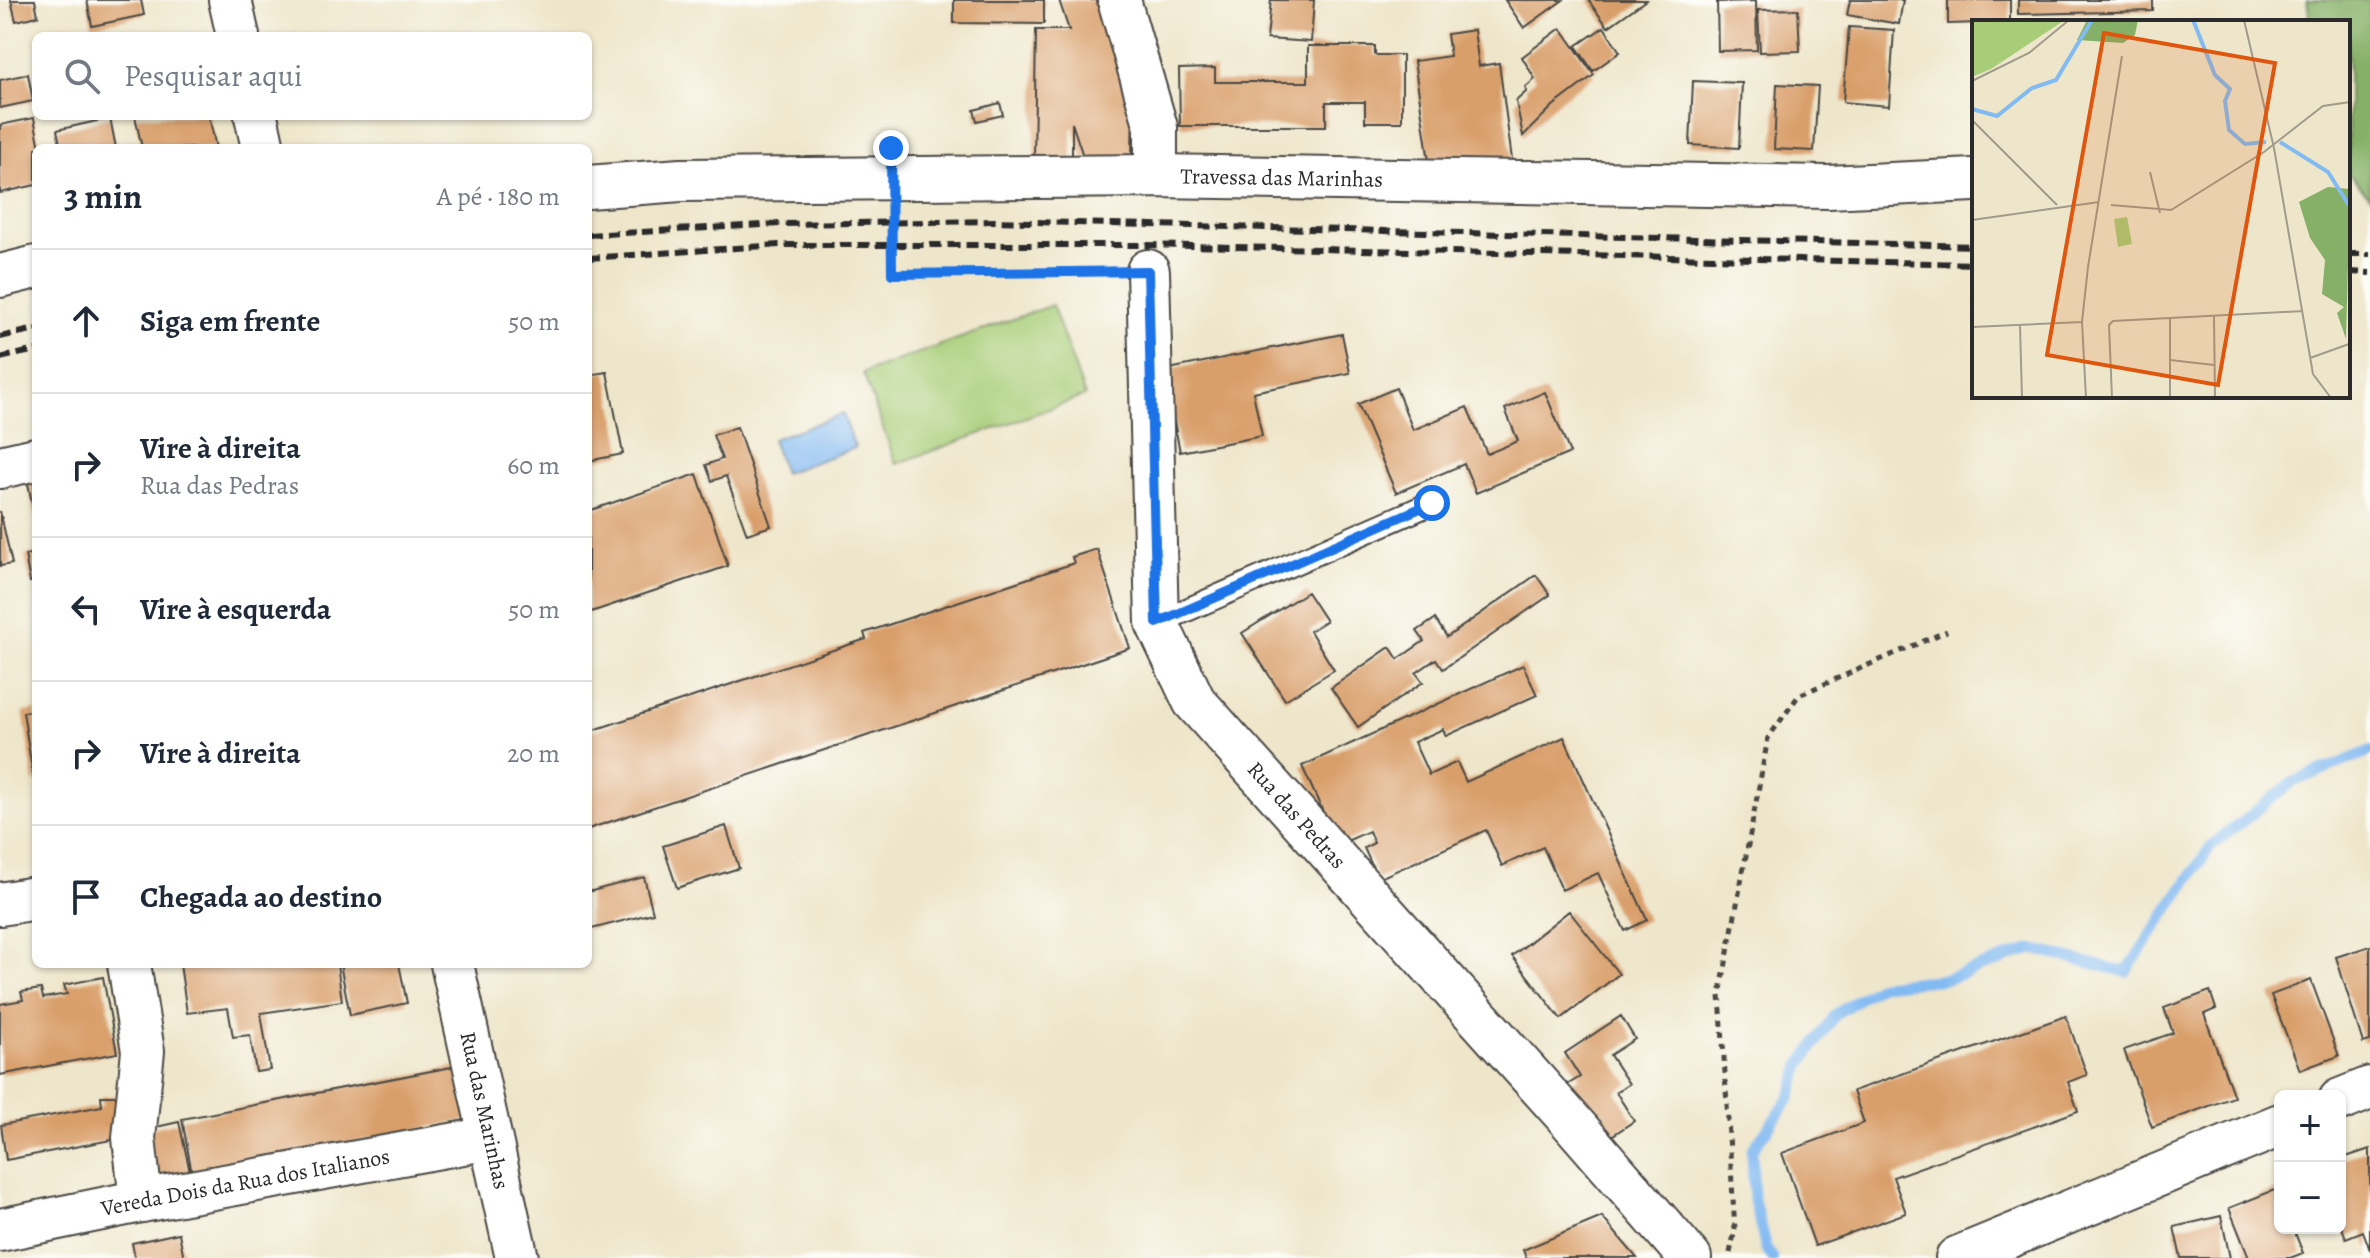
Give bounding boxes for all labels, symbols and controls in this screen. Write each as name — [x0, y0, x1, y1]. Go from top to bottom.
inset map — [1972, 20, 2350, 398]
search box — [32, 32, 592, 120]
icon: search — [60, 54, 104, 98]
text: Pesquisar aqui — [124, 56, 302, 96]
route end — [873, 130, 909, 166]
street label: Travessa das Marinhas — [1180, 161, 1383, 195]
text: 3 min — [64, 173, 142, 220]
text: A pé · 180 m — [437, 179, 560, 214]
icon: ahead — [64, 299, 108, 343]
text: Siga em frente — [140, 301, 320, 341]
text: 50 m — [508, 304, 560, 339]
text: Vire à direita — [140, 428, 301, 468]
icon: right — [64, 443, 108, 487]
text: 60 m — [507, 448, 560, 483]
text: Rua das Pedras — [140, 468, 299, 503]
route start — [1414, 485, 1450, 521]
icon: left — [64, 587, 108, 631]
text: Vire à esquerda — [140, 589, 331, 629]
text: 50 m — [508, 592, 560, 627]
icon: right — [64, 731, 108, 775]
text: Vire à direita — [140, 733, 301, 773]
text: 20 m — [507, 736, 560, 771]
street label: Rua das Pedras — [1240, 755, 1353, 875]
icon: arrive — [64, 875, 108, 919]
text: Chegada ao destino — [140, 877, 382, 917]
street label: Rua das Marinhas — [452, 1029, 516, 1192]
map controls — [2274, 1090, 2346, 1234]
button: + — [2274, 1090, 2346, 1162]
street label: Vereda Dois da Rua dos Italianos — [97, 1141, 392, 1224]
button: − — [2274, 1162, 2346, 1234]

